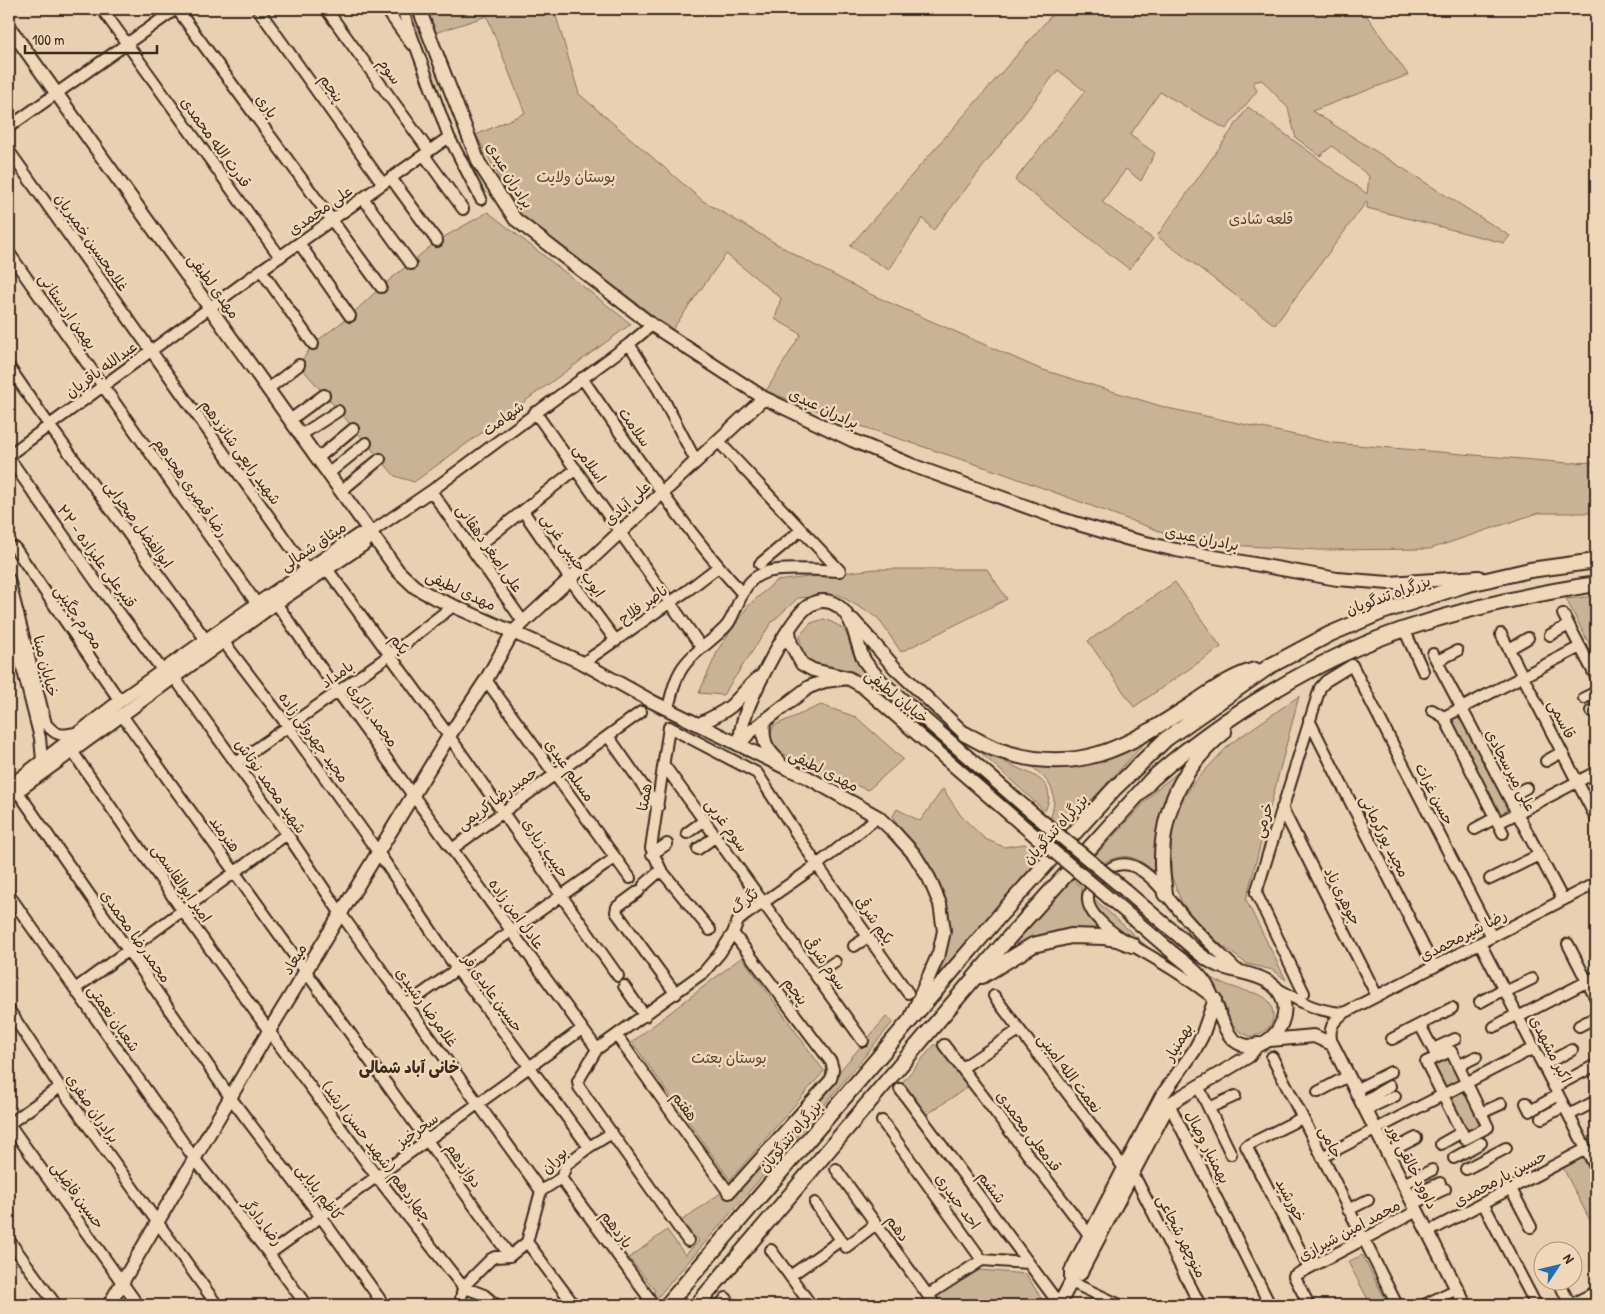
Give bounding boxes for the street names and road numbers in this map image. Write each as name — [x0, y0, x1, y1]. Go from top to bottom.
street label: سوم — [372, 53, 407, 90]
street label: پنجم — [313, 70, 349, 108]
street label: یاری — [251, 90, 283, 122]
street label: قدرت الله محمدی — [176, 92, 256, 192]
street label: برادران عبدی — [481, 138, 539, 212]
street label: علی محمدی — [284, 180, 356, 240]
street label: غلامحسین خمیریان — [50, 189, 134, 295]
street label: مهدی لطیفی — [183, 249, 245, 323]
street label: بهمن اردستانی — [34, 269, 102, 353]
street label: عبدالله باقریان — [61, 336, 141, 402]
street label: برادران عبدی — [786, 383, 862, 433]
street label: شهید رابعی شانزدهم — [194, 395, 286, 510]
street label: شهامت — [478, 395, 528, 441]
street label: سلامت — [614, 403, 656, 451]
street label: رضا قیصری هجدهم — [148, 433, 233, 542]
street label: اسلامی — [569, 439, 611, 487]
street label: ابوالفضل صحرایی — [100, 476, 178, 572]
street label: علی آبادی — [599, 476, 655, 530]
street label: علی اصغر دهقانی — [452, 499, 528, 597]
street label: قنبرعلی علیزاده - ۲۲ — [52, 500, 142, 612]
street label: ایوب حبیبی غربی — [536, 509, 610, 601]
street label: میثاق شمالی — [276, 516, 350, 576]
street label: برادران عبدی — [1163, 521, 1241, 555]
street label: مهدی لطیفی — [422, 564, 500, 616]
street label: بزرگراه تندگویان — [1343, 570, 1433, 620]
street label: ناصر فلاح — [614, 579, 672, 629]
street label: محرم چگینی — [48, 581, 108, 654]
street label: یکم — [384, 629, 415, 660]
street label: خیابان مینا — [28, 633, 64, 699]
street label: بامداد — [316, 655, 358, 693]
street label: خیابان لطیفی — [861, 664, 933, 728]
street label: محمد ذاکری — [343, 679, 403, 751]
street label: مجید جهروتی زاده — [274, 687, 354, 787]
street label: قاسمی — [1543, 696, 1581, 742]
street label: علی میرسجادی — [1480, 725, 1542, 815]
street label: شهید محمد نوتاش — [230, 734, 312, 838]
street label: مسلم عبدی — [539, 735, 600, 807]
street label: مهدی لطیفی — [786, 743, 862, 797]
street label: حسن غرات — [1410, 759, 1460, 829]
street label: حمیدرضا کریمی — [452, 761, 542, 835]
street label: همتا — [631, 781, 657, 813]
street label: بزرگراه تندگویان — [1018, 789, 1092, 869]
street label: مجید پورکرمانی — [1355, 791, 1415, 881]
street label: سوم غربی — [699, 794, 754, 857]
street label: خرمی — [1248, 800, 1278, 840]
street label: هنرمند — [205, 812, 245, 856]
street label: حبیب زیاری — [518, 814, 574, 882]
street label: امیر ابوالقاسمی — [147, 840, 217, 926]
street label: جوهری ناد — [1319, 863, 1367, 929]
street label: عادل امن زاده — [484, 874, 550, 954]
street label: تگرگ — [725, 883, 763, 919]
street label: محمدرضا محمدی — [96, 885, 176, 987]
street label: یکم شرقی — [849, 892, 899, 949]
street label: رضا شیرمحمدی — [1416, 904, 1510, 966]
street label: سوم شرقی — [798, 932, 852, 995]
street label: میعاد — [276, 939, 312, 979]
street label: حسین عابدی‌ فر — [456, 948, 529, 1036]
street label: غلامرضا رشیدی — [391, 963, 463, 1051]
street label: پنجم — [777, 973, 813, 1011]
street label: شعبان نعمتی — [83, 980, 145, 1056]
street label: اکبر مشهدی — [1525, 1012, 1577, 1086]
street label: بهمنیار — [1158, 1019, 1198, 1066]
street label: نعمت الله امینی — [1033, 1029, 1107, 1117]
street label: برادران صفری — [61, 1069, 125, 1147]
street label: چهاردهم (شهید حسن ارشد) — [315, 1076, 437, 1227]
street label: قدمعلی محمدی — [992, 1086, 1066, 1176]
street label: هفتم — [665, 1087, 703, 1126]
street label: بزرگراه تندگویان — [753, 1095, 827, 1177]
street label: سحرخیز — [390, 1107, 443, 1154]
street label: بهمنیار وصال — [1181, 1107, 1235, 1187]
street label: داوود خالقی پور — [1382, 1121, 1443, 1212]
street label: جامی — [1314, 1122, 1348, 1162]
street label: دوازدهم — [440, 1138, 487, 1193]
street label: بوران — [536, 1142, 572, 1178]
street label: حسین یارمحمدی — [1450, 1145, 1550, 1211]
street label: حسین فاضلی — [46, 1157, 110, 1233]
street label: کاظم بابایی — [290, 1159, 348, 1226]
street label: ششم — [971, 1167, 1011, 1209]
street label: احد حیدری — [930, 1168, 986, 1234]
street label: خورشید — [1271, 1175, 1311, 1225]
street label: منوچهر شجاعی — [1152, 1191, 1212, 1281]
street label: رضا دادگر — [237, 1193, 288, 1250]
street label: محمد امین شیرازی — [1294, 1194, 1404, 1266]
street label: یازدهم — [594, 1206, 638, 1254]
street label: دهم — [880, 1210, 915, 1247]

